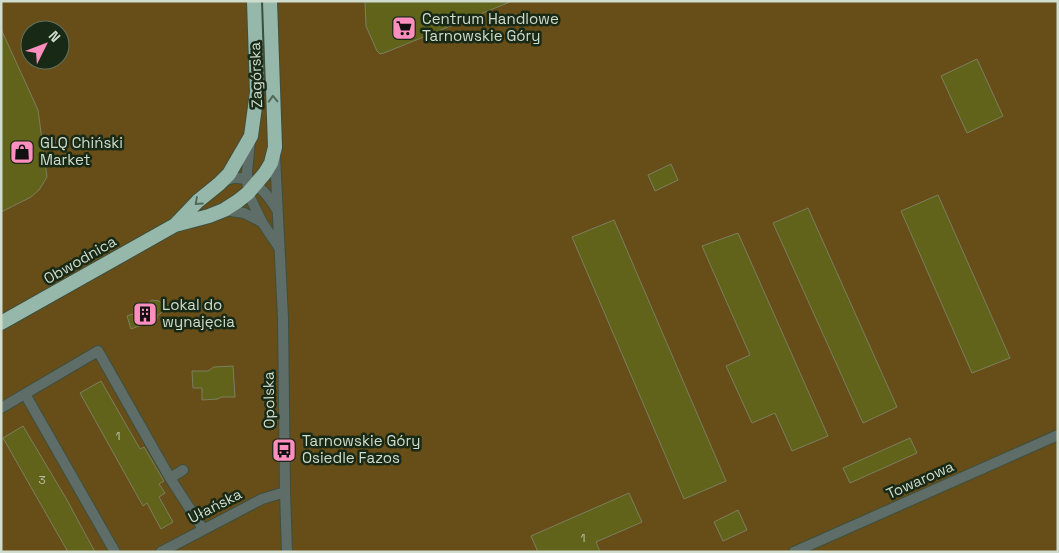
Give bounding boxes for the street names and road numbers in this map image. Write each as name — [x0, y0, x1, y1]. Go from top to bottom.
street label: Zagórska — [245, 41, 266, 108]
street label: Obwodnica — [40, 231, 120, 288]
street label: Opolska — [258, 371, 278, 429]
street label: Towarowa — [883, 456, 957, 503]
street label: Ułańska — [185, 484, 245, 527]

